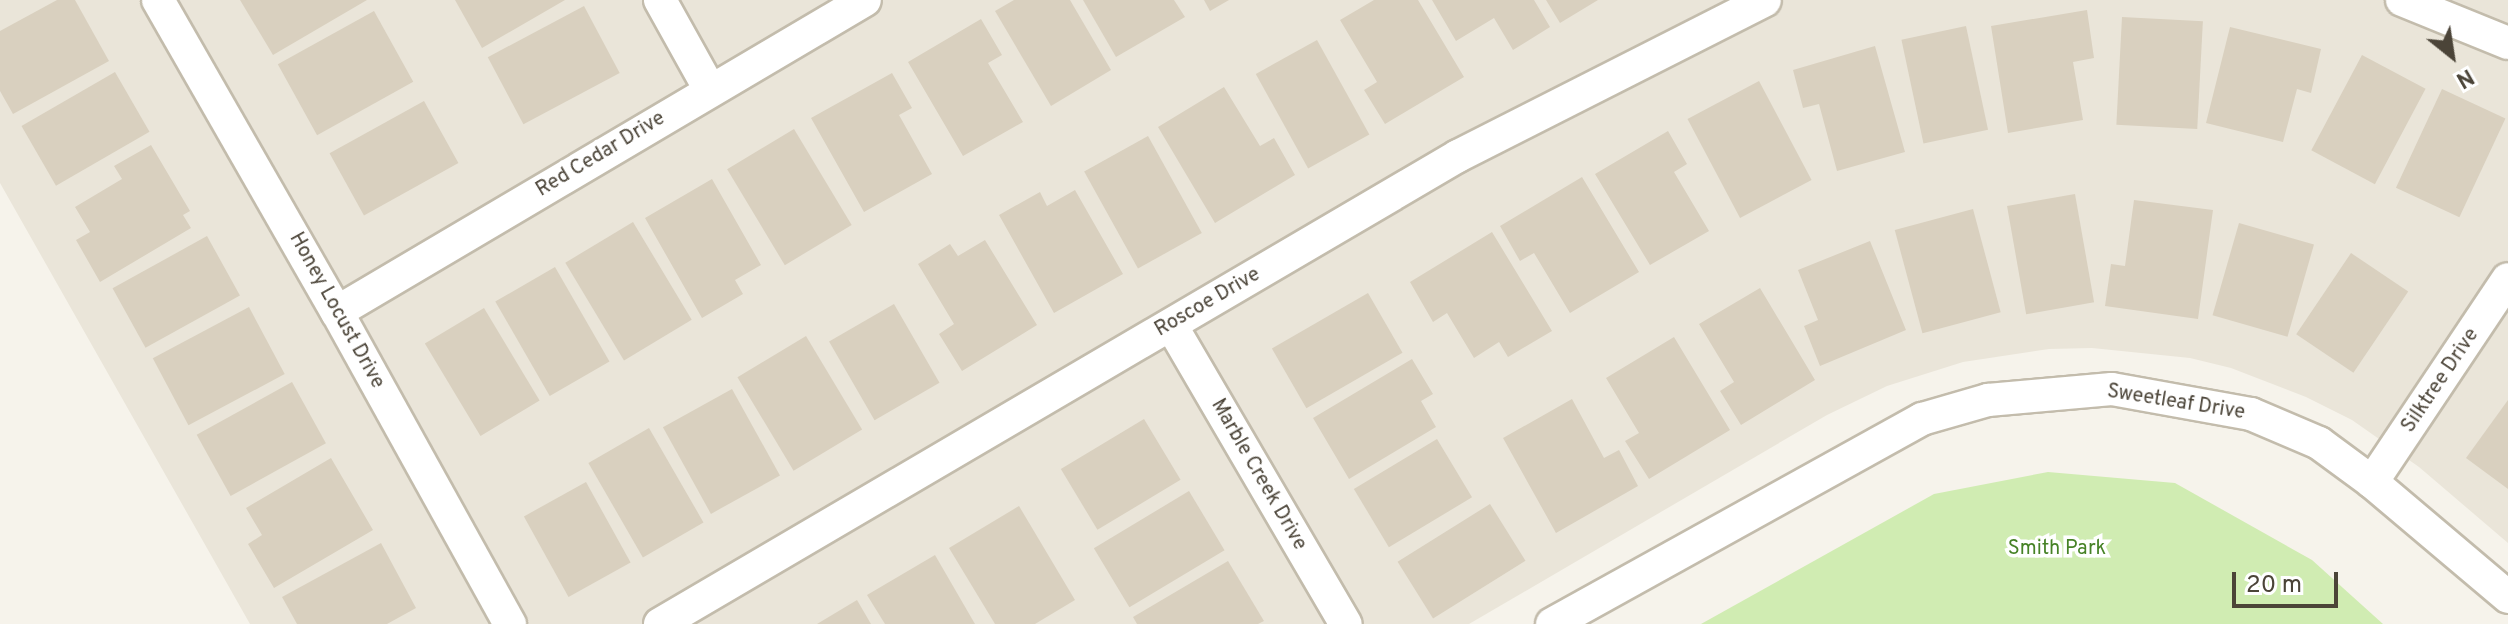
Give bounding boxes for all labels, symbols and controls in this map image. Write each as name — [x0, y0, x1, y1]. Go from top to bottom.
north arrow — [2412, 16, 2492, 96]
text: N — [2451, 62, 2478, 93]
street label: Red Cedar Drive — [532, 107, 670, 203]
street label: Honey Locust Drive — [283, 229, 389, 393]
street label: Roscoe Drive — [1151, 263, 1265, 343]
street label: Silktree Drive — [2397, 324, 2485, 438]
street label: Sweetleaf Drive — [2105, 380, 2247, 426]
street label: Marble Creek Drive — [1205, 395, 1311, 555]
park label: Smith Park — [2008, 537, 2106, 561]
scale bar — [2236, 556, 2342, 606]
text: 20 m — [2246, 571, 2302, 601]

